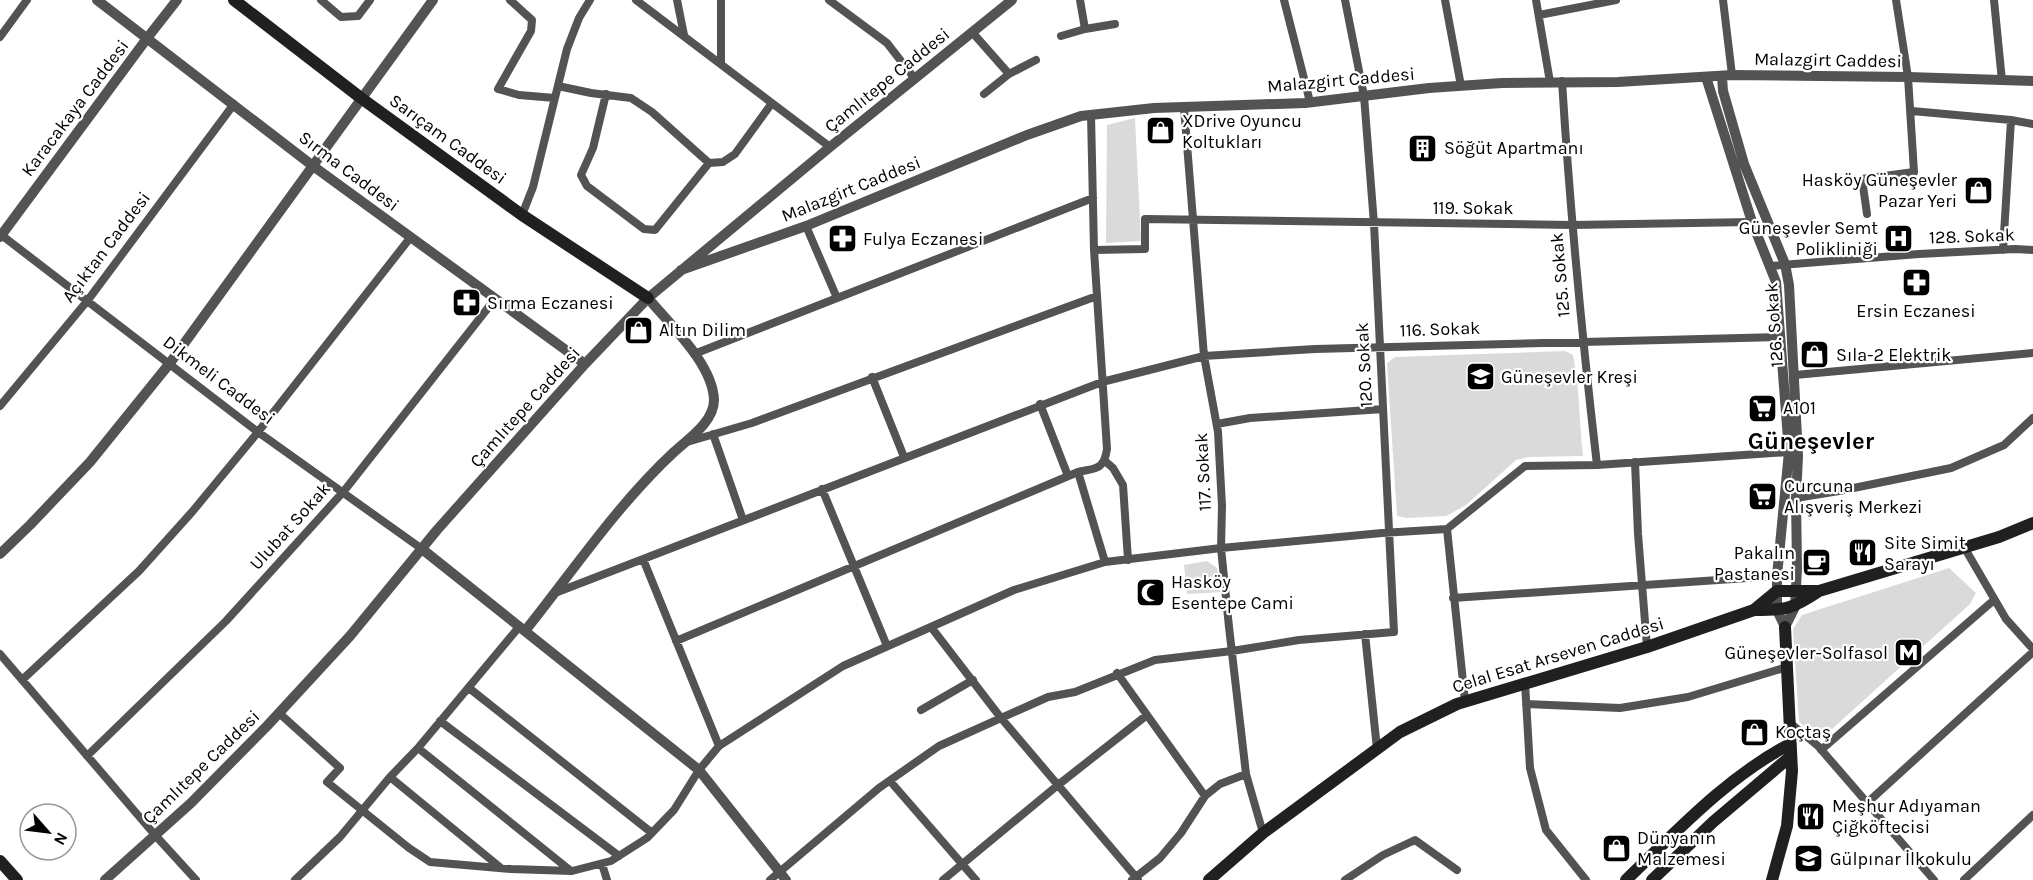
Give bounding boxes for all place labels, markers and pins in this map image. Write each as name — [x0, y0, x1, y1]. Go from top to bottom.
place label: XDrive Oyuncu Koltukları — [1182, 110, 1302, 153]
shop icon: XDrive Oyuncu Koltukları — [1145, 115, 1177, 147]
building icon: Söğüt Apartmanı — [1407, 132, 1439, 164]
place label: Söğüt Apartmanı — [1444, 137, 1584, 159]
place label: Hasköy Güneşevler Pazar Yeri — [1802, 169, 1957, 212]
shop icon: Hasköy Güneşevler Pazar Yeri — [1962, 174, 1994, 206]
place label: Güneşevler Semt Polikliniği — [1739, 217, 1878, 260]
hospital icon: Güneşevler Semt Polikliniği — [1883, 222, 1915, 254]
pharmacy icon: Fulya Eczanesi — [826, 223, 858, 255]
place label: Fulya Eczanesi — [863, 228, 983, 250]
pharmacy icon: Ersin Eczanesi — [1900, 266, 1932, 298]
pharmacy icon: Sırma Eczanesi — [450, 287, 482, 319]
place label: Sırma Eczanesi — [487, 292, 614, 314]
place label: Ersin Eczanesi — [1856, 300, 1976, 322]
shop icon: Altın Dilim — [622, 314, 654, 346]
place label: Altın Dilim — [659, 319, 746, 341]
shop icon: Sıla-2 Elektrik — [1799, 339, 1831, 371]
place label: Sıla-2 Elektrik — [1836, 344, 1952, 366]
school or university icon: Güneşevler Kreşi — [1464, 361, 1496, 393]
place label: Güneşevler Kreşi — [1501, 366, 1638, 388]
supermarket icon: A101 — [1746, 392, 1778, 424]
place label: A101 — [1783, 397, 1816, 419]
place label: Curcuna Alışveriş Merkezi — [1784, 475, 1922, 518]
supermarket icon: Curcuna Alışveriş Merkezi — [1747, 480, 1779, 512]
place label: Site Simit Sarayı — [1884, 532, 1966, 575]
restaurant icon: Site Simit Sarayı — [1847, 537, 1879, 569]
place label: Pakalın Pastanesi — [1714, 542, 1795, 585]
cafe icon: Pakalın Pastanesi — [1800, 547, 1832, 579]
place label: Hasköy Esentepe Cami — [1171, 571, 1294, 614]
mosque icon: Hasköy Esentepe Cami — [1134, 576, 1166, 608]
metro station icon: Güneşevler-Solfasol — [1893, 637, 1925, 669]
place label: Güneşevler-Solfasol — [1724, 642, 1888, 664]
shop icon: Koçtaş — [1738, 716, 1770, 748]
place label: Koçtaş — [1775, 721, 1831, 743]
place label: Meşhur Adıyaman Çiğköftecisi — [1832, 795, 1981, 838]
restaurant icon: Meşhur Adıyaman Çiğköftecisi — [1795, 800, 1827, 832]
place label: Dünyanın Malzemesi — [1637, 827, 1726, 870]
shop icon: Dünyanın Malzemesi — [1600, 832, 1632, 864]
school or university icon: Gülpınar İlkokulu — [1793, 843, 1825, 875]
place label: Gülpınar İlkokulu — [1830, 848, 1972, 870]

